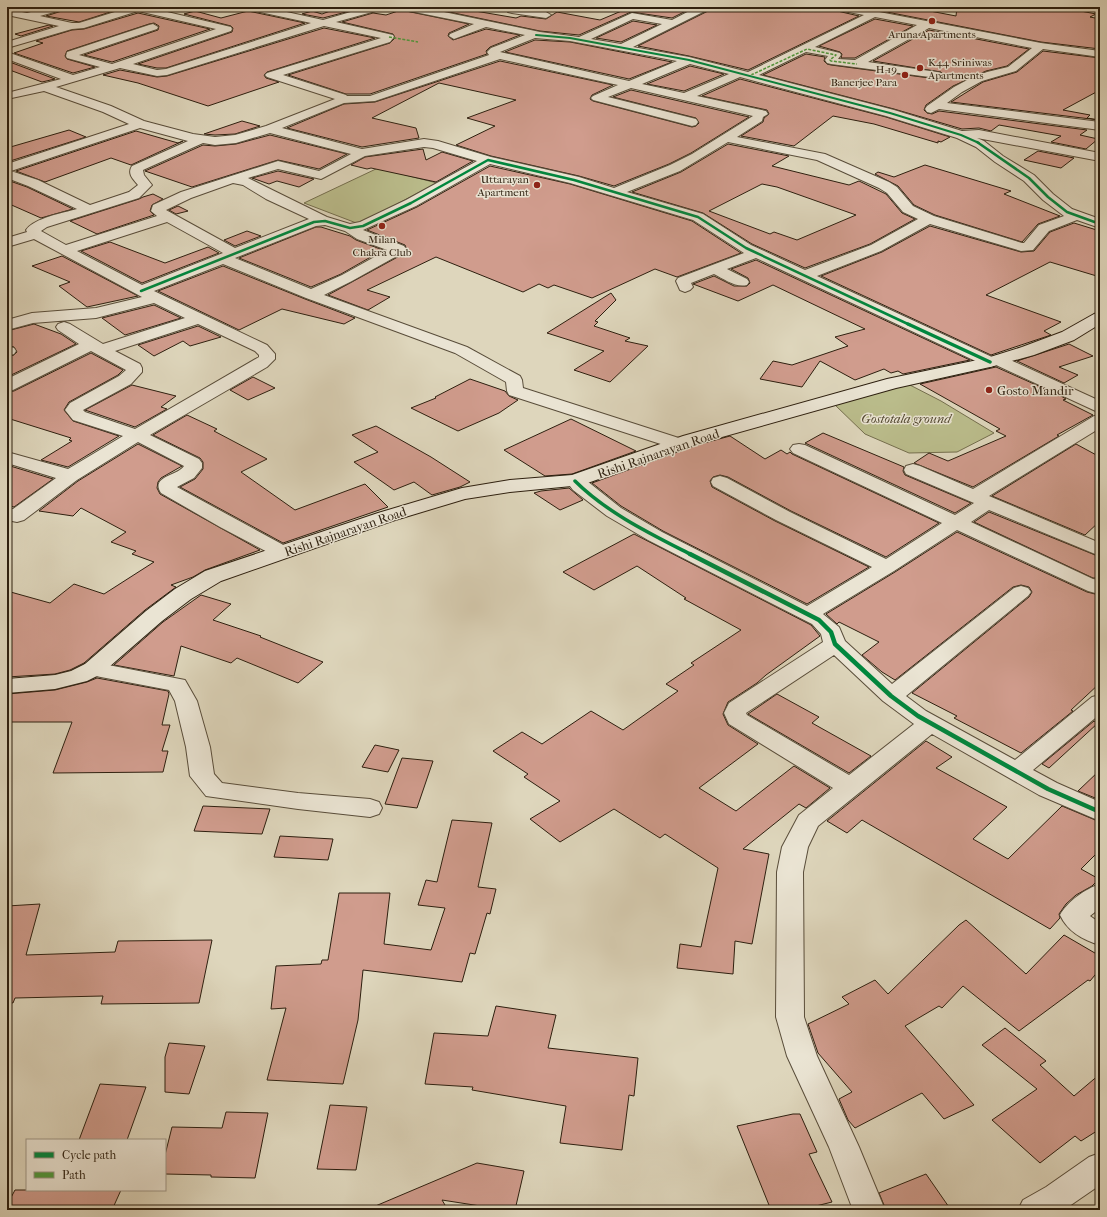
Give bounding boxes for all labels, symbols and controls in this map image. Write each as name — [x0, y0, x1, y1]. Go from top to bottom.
marker: Aruna Apartments — [927, 16, 937, 26]
place label: Aruna Apartments — [887, 28, 976, 41]
place label: K44 Sriniwas Apartments — [927, 56, 992, 82]
place label: H-19 Banerjee Para — [831, 63, 898, 89]
marker: K44 Sriniwas Apartments — [915, 63, 925, 73]
marker: H-19 Banerjee Para — [900, 70, 910, 80]
place label: Uttarayan Apartment — [476, 173, 530, 199]
marker: Uttarayan Apartment — [532, 180, 542, 190]
marker: Milan Chakra Club — [377, 221, 387, 231]
place label: Milan Chakra Club — [353, 233, 412, 259]
place label: Gosto Mandir — [997, 383, 1074, 398]
marker: Gosto Mandir — [984, 385, 994, 395]
park label: Gostotala ground — [861, 411, 953, 426]
street label: Rishi Rajnarayan Road — [595, 425, 722, 481]
street label: Rishi Rajnarayan Road — [282, 503, 409, 559]
legend — [26, 1139, 166, 1191]
text: Cycle path — [62, 1148, 117, 1162]
text: Path — [62, 1168, 86, 1182]

